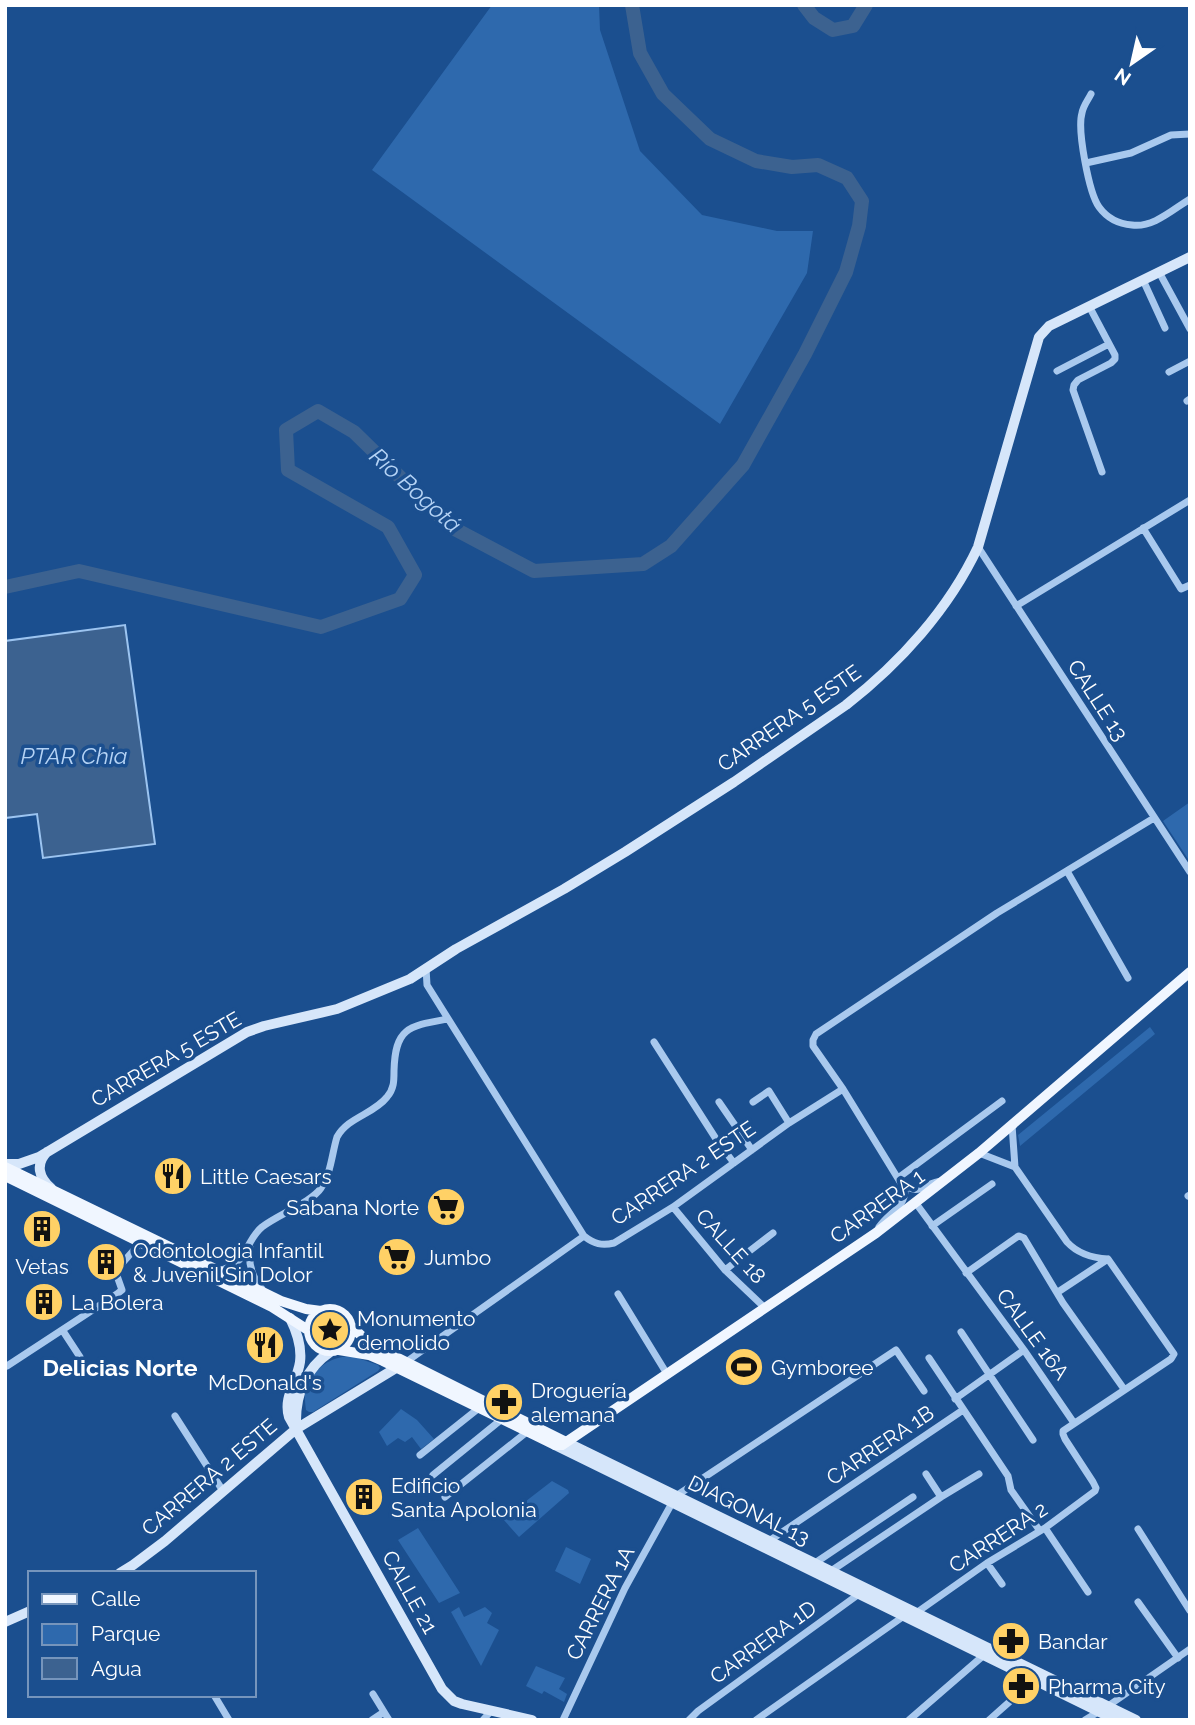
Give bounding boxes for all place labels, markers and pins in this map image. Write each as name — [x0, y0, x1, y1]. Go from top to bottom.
restaurant icon: Little Caesars — [152, 1155, 194, 1197]
place label: Little Caesars — [200, 1164, 332, 1189]
supermarket icon: Sabana Norte — [425, 1186, 467, 1228]
place label: Sabana Norte — [286, 1195, 419, 1220]
building icon: Vetas — [21, 1208, 63, 1250]
supermarket icon: Jumbo — [376, 1236, 418, 1278]
place label: Odontologia Infantil & Juvenil Sin Dolor — [133, 1238, 324, 1287]
building icon: Odontologia Infantil & Juvenil Sin Dolor — [85, 1241, 127, 1283]
place label: Jumbo — [424, 1245, 491, 1270]
place label: Vetas — [15, 1254, 69, 1279]
building icon: La Bolera — [23, 1281, 65, 1323]
place label: La Bolera — [71, 1290, 163, 1315]
place label: Monumento demolido — [357, 1306, 476, 1355]
place icon: Monumento demolido — [309, 1309, 351, 1351]
restaurant icon: McDonald's — [244, 1324, 286, 1366]
sports icon: Gymboree — [723, 1346, 765, 1388]
place label: Gymboree — [771, 1355, 874, 1380]
place label: McDonald's — [208, 1370, 322, 1395]
place label: Droguería alemana — [531, 1378, 627, 1427]
pharmacy icon: Droguería alemana — [483, 1381, 525, 1423]
place label: Edificio Santa Apolonia — [391, 1473, 537, 1522]
building icon: Edificio Santa Apolonia — [343, 1476, 385, 1518]
pharmacy icon: Bandar — [990, 1620, 1032, 1662]
place label: Bandar — [1038, 1629, 1108, 1654]
pharmacy icon: Pharma City — [1000, 1665, 1042, 1707]
place label: Pharma City — [1048, 1674, 1166, 1699]

